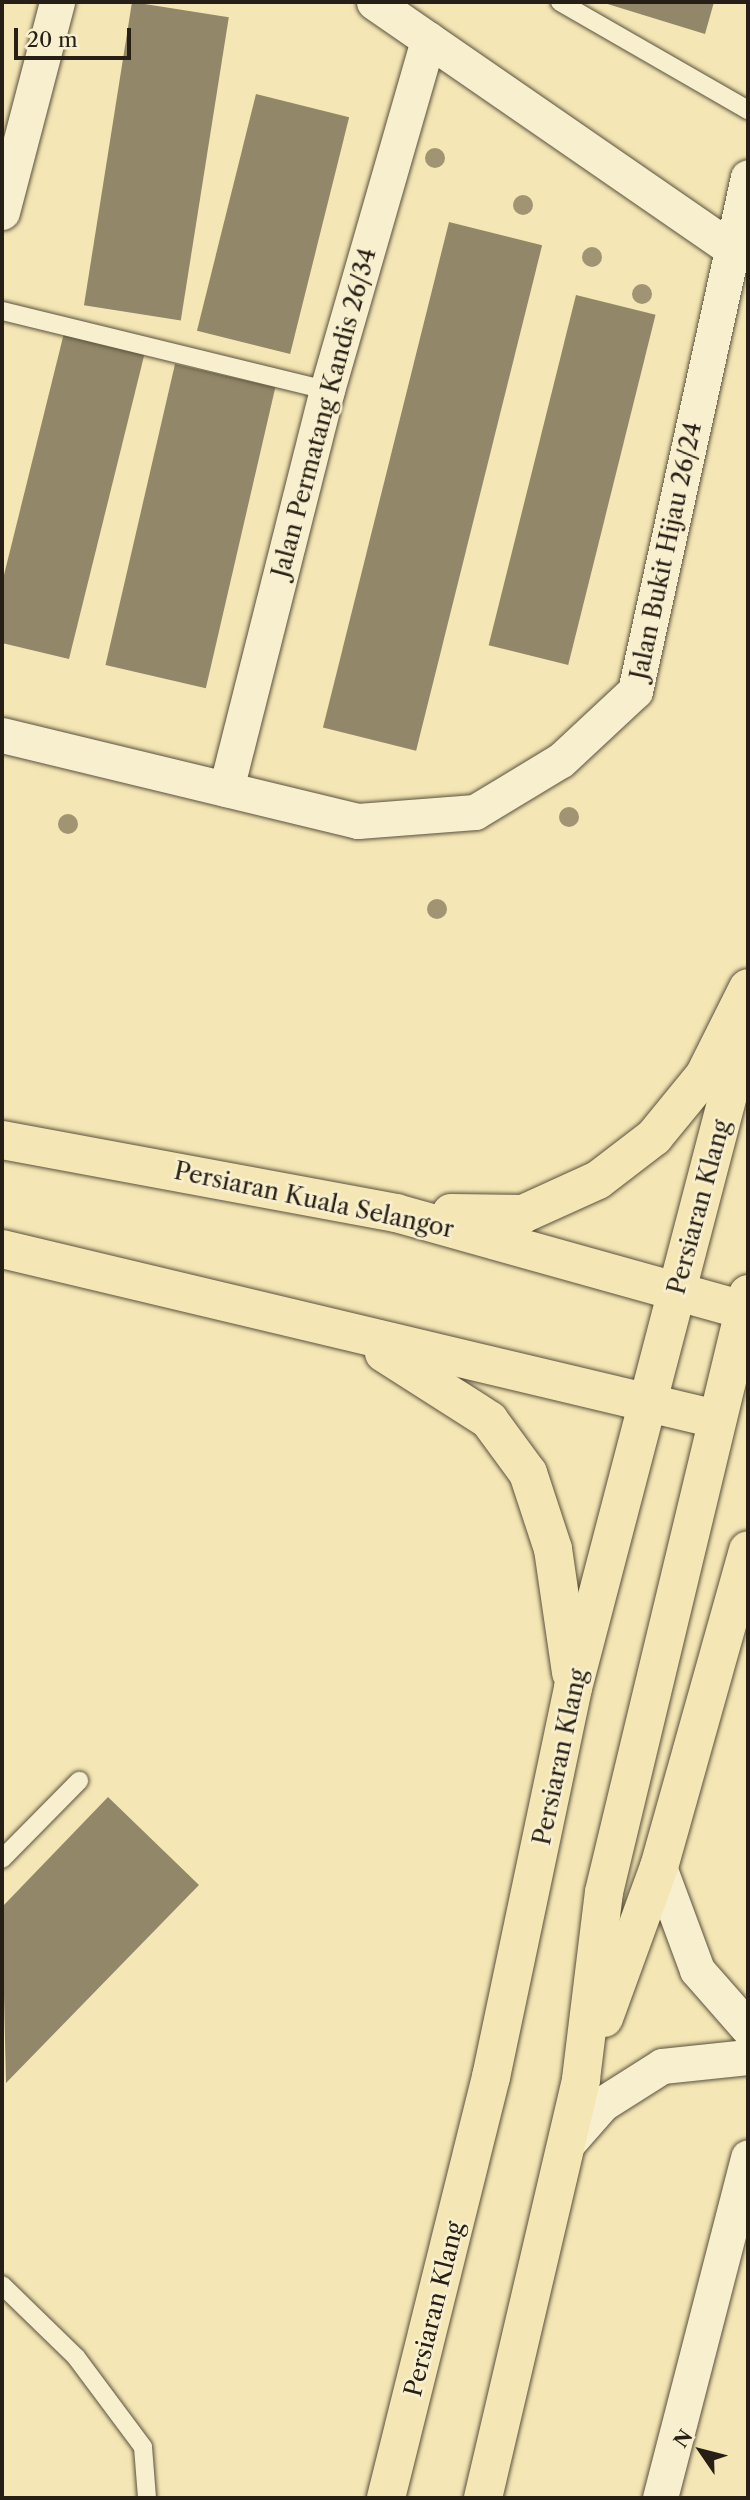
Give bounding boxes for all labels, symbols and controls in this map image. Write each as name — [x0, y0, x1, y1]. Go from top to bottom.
scale bar — [18, 14, 135, 58]
text: 20 m — [27, 27, 78, 52]
street label: Jalan Permatang Kandis 26/34 — [266, 245, 382, 581]
street label: Jalan Bukit Hijau 26/24 — [625, 420, 707, 682]
street label: Persiaran Klang — [662, 1117, 736, 1297]
street label: Persiaran Kuala Selangor — [171, 1156, 457, 1244]
street label: Persiaran Klang — [527, 1666, 593, 1848]
street label: Persiaran Klang — [398, 2218, 470, 2400]
north arrow — [666, 2416, 736, 2486]
text: N — [669, 2425, 698, 2452]

